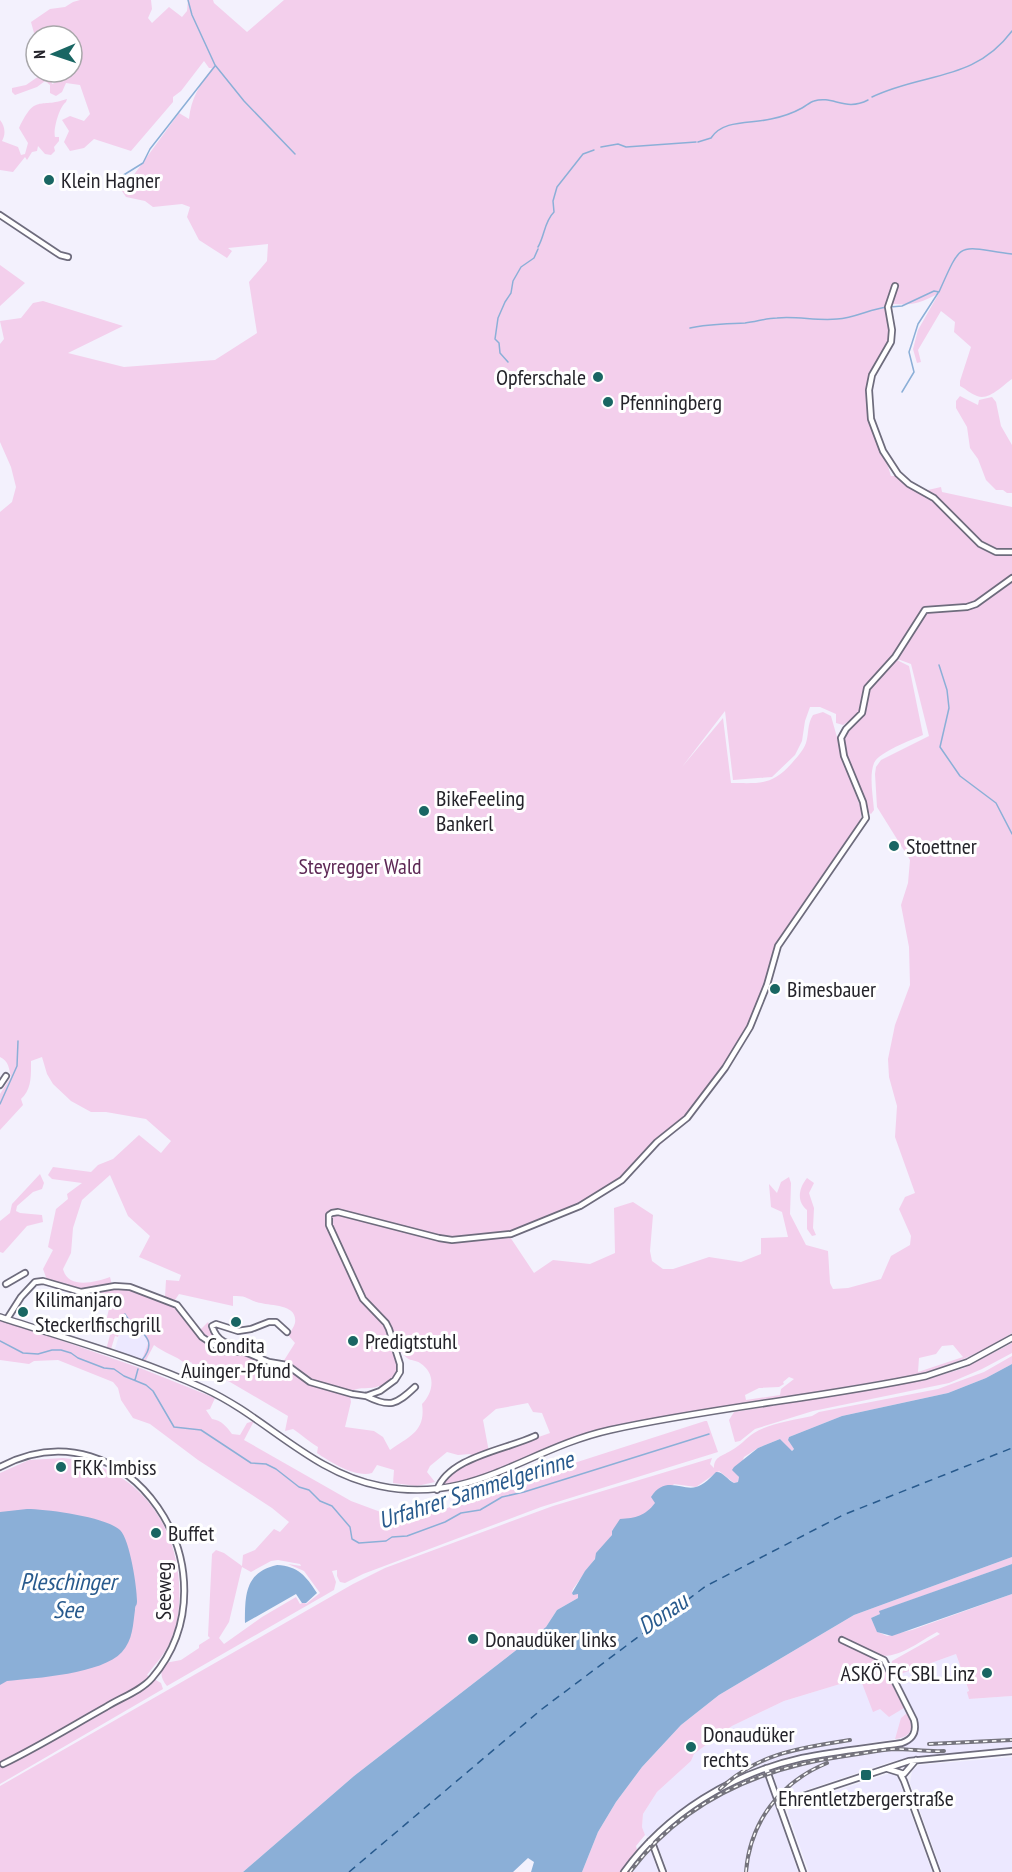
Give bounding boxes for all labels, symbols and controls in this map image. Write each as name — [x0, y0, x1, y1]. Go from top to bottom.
north arrow — [24, 24, 84, 84]
text: N — [29, 50, 49, 59]
place label: Klein Hagner — [61, 166, 160, 194]
marker: Klein Hagner — [42, 173, 56, 187]
place label: Opferschale — [496, 363, 586, 391]
marker: Opferschale — [591, 370, 605, 384]
place label: Pfenningberg — [620, 388, 722, 416]
marker: Pfenningberg — [601, 395, 615, 409]
place label: BikeFeeling Bankerl — [436, 784, 525, 837]
marker: BikeFeeling Bankerl — [417, 804, 431, 818]
place label: Stoettner — [906, 832, 977, 860]
marker: Stoettner — [887, 839, 901, 853]
park label: Steyregger Wald — [298, 852, 422, 880]
place label: Bimesbauer — [787, 975, 876, 1003]
marker: Bimesbauer — [768, 982, 782, 996]
place label: Kilimanjaro Steckerlfischgrill — [35, 1285, 162, 1338]
marker: Kilimanjaro Steckerlfischgrill — [16, 1305, 30, 1319]
marker: Condita Auinger-Pfund — [229, 1315, 243, 1329]
place label: Predigtstuhl — [365, 1327, 458, 1355]
place label: Condita Auinger-Pfund — [181, 1331, 291, 1384]
marker: Predigtstuhl — [346, 1334, 360, 1348]
water label: Urfahrer Sammelgerinne — [374, 1443, 579, 1536]
place label: FKK Imbiss — [73, 1453, 157, 1481]
marker: FKK Imbiss — [54, 1460, 68, 1474]
place label: Buffet — [168, 1519, 214, 1547]
marker: Buffet — [149, 1526, 163, 1540]
street label: Seeweg — [149, 1562, 177, 1620]
water label: Pleschinger See — [20, 1566, 119, 1625]
water label: Donau — [632, 1585, 695, 1641]
place label: Donaudüker links — [485, 1625, 617, 1653]
marker: Donaudüker links — [466, 1632, 480, 1646]
place label: ASKÖ FC SBL Linz — [841, 1659, 975, 1687]
marker: ASKÖ FC SBL Linz — [980, 1666, 994, 1680]
place label: Donaudüker rechts — [703, 1720, 795, 1773]
marker: Donaudüker rechts — [684, 1740, 698, 1754]
marker: Ehrentletzbergerstraße — [859, 1768, 873, 1782]
place label: Ehrentletzbergerstraße — [778, 1784, 954, 1812]

